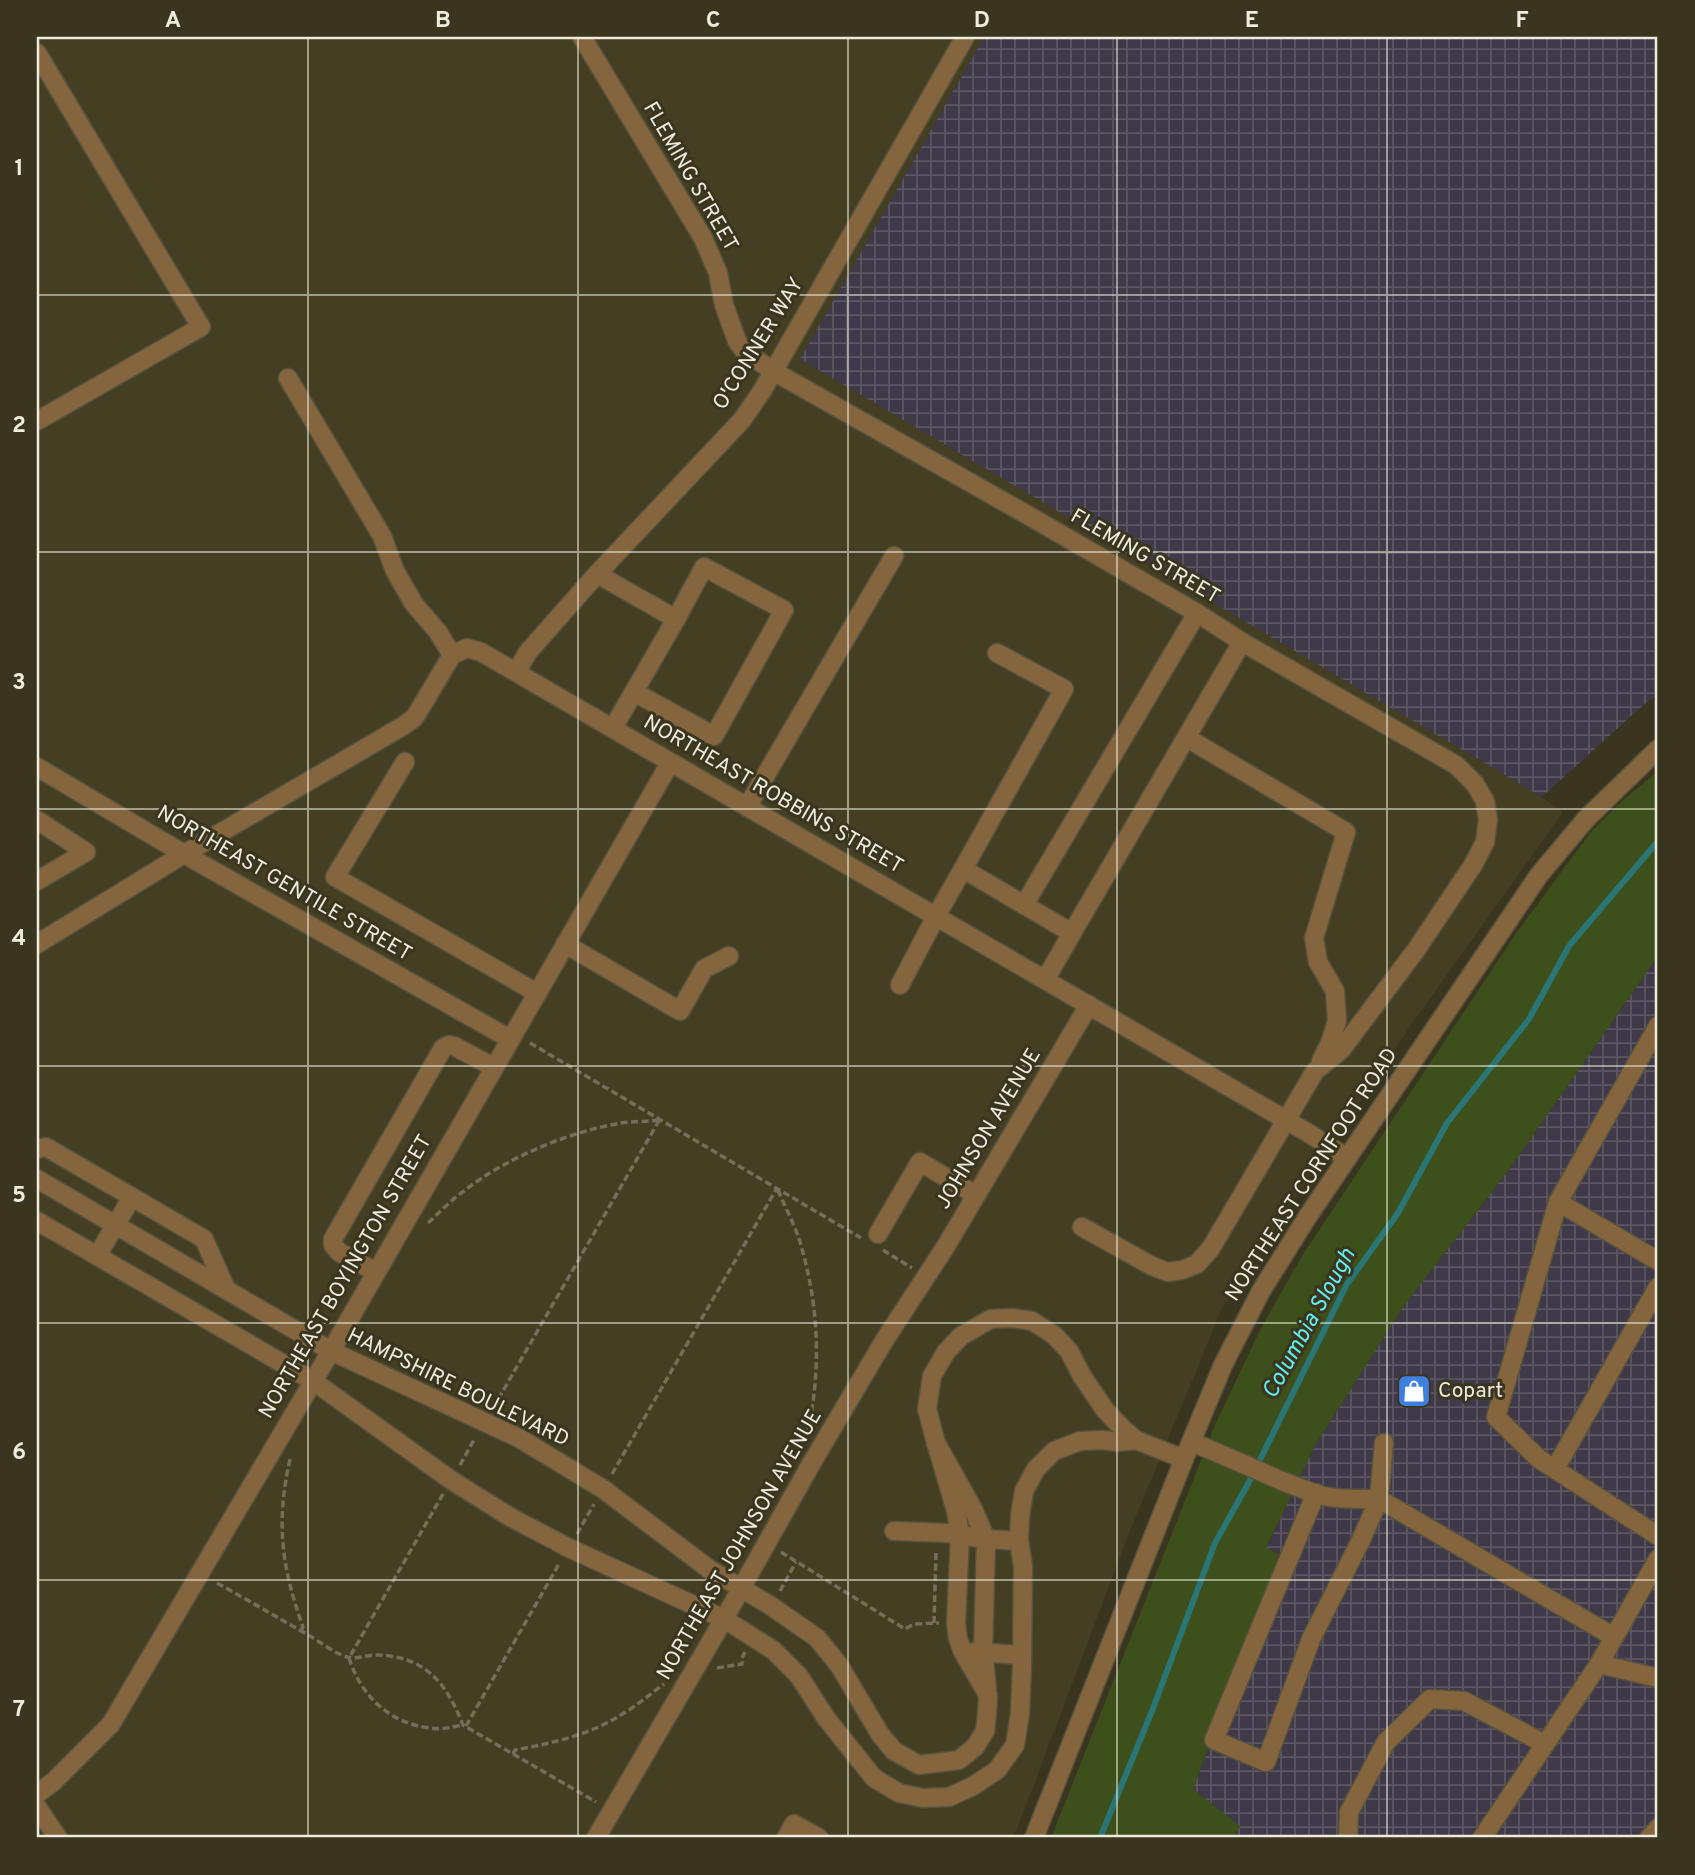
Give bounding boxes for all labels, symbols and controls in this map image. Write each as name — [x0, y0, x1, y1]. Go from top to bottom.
text: A — [165, 7, 181, 36]
text: B — [435, 7, 451, 36]
text: C — [706, 7, 720, 36]
text: D — [974, 7, 990, 36]
text: E — [1245, 7, 1259, 36]
text: F — [1515, 7, 1529, 36]
street label: FLEMING STREET — [636, 97, 744, 257]
text: 1 — [14, 155, 24, 184]
street label: O'CONNER WAY — [707, 273, 811, 415]
text: 2 — [12, 412, 26, 441]
street label: FLEMING STREET — [1065, 503, 1225, 611]
text: 3 — [12, 669, 26, 698]
street label: NORTHEAST ROBBINS STREET — [638, 709, 908, 881]
street label: NORTHEAST GENTILE STREET — [152, 800, 416, 968]
text: 4 — [12, 925, 26, 954]
street label: NORTHEAST CORNFOOT ROAD — [1220, 1043, 1404, 1307]
street label: JOHNSON AVENUE — [930, 1044, 1048, 1214]
street label: NORTHEAST BOYINGTON STREET — [253, 1130, 439, 1424]
text: 5 — [12, 1182, 26, 1211]
water label: Columbia Slough — [1257, 1243, 1364, 1404]
street label: HAMPSHIRE BOULEVARD — [343, 1322, 573, 1454]
shop icon: Copart — [1395, 1372, 1433, 1410]
place label: Copart — [1438, 1378, 1503, 1405]
street label: NORTHEAST JOHNSON AVENUE — [651, 1405, 829, 1685]
text: 6 — [12, 1439, 26, 1468]
text: 7 — [13, 1696, 25, 1725]

